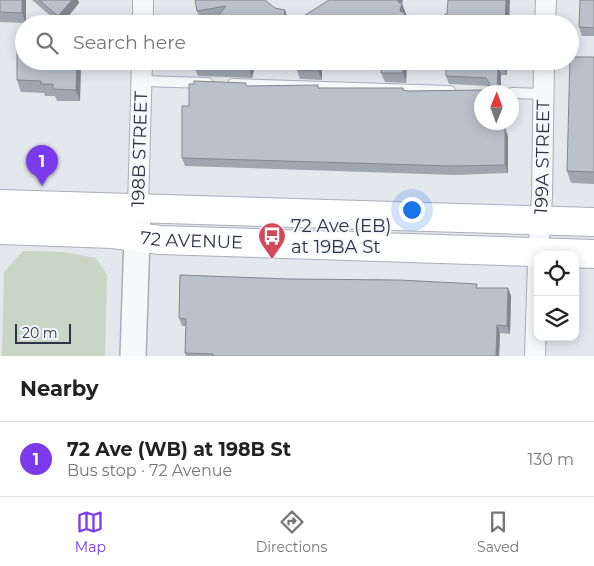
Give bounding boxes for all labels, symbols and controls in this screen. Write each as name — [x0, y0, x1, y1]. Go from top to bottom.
search box — [15, 15, 579, 70]
icon: search — [33, 29, 61, 57]
text: Search here — [73, 31, 186, 54]
north arrow — [474, 85, 519, 130]
street label: 198B STREET — [127, 90, 152, 207]
street label: 199A STREET — [530, 99, 554, 215]
pin: 1 — [26, 145, 58, 186]
your location — [399, 197, 425, 223]
place label: 72 Ave (EB) at 19BA St — [291, 215, 392, 258]
bus stop icon: 72 Ave (EB) at 19BA St — [257, 221, 287, 260]
street label: 72 AVENUE — [139, 227, 243, 254]
map controls — [534, 251, 579, 341]
button: locate — [534, 251, 579, 296]
button: layers — [534, 296, 579, 341]
scale bar — [15, 321, 71, 344]
text: 20 m — [22, 324, 58, 342]
text: Nearby — [20, 376, 99, 401]
text: 72 Ave (WB) at 198B St — [67, 438, 291, 461]
text: 1 — [33, 450, 39, 469]
text: 130 m — [527, 450, 574, 469]
text: Bus stop · 72 Avenue — [67, 461, 232, 480]
tab: Map — [75, 508, 106, 556]
tab: Directions — [256, 508, 327, 556]
tab: Saved — [477, 508, 519, 556]

